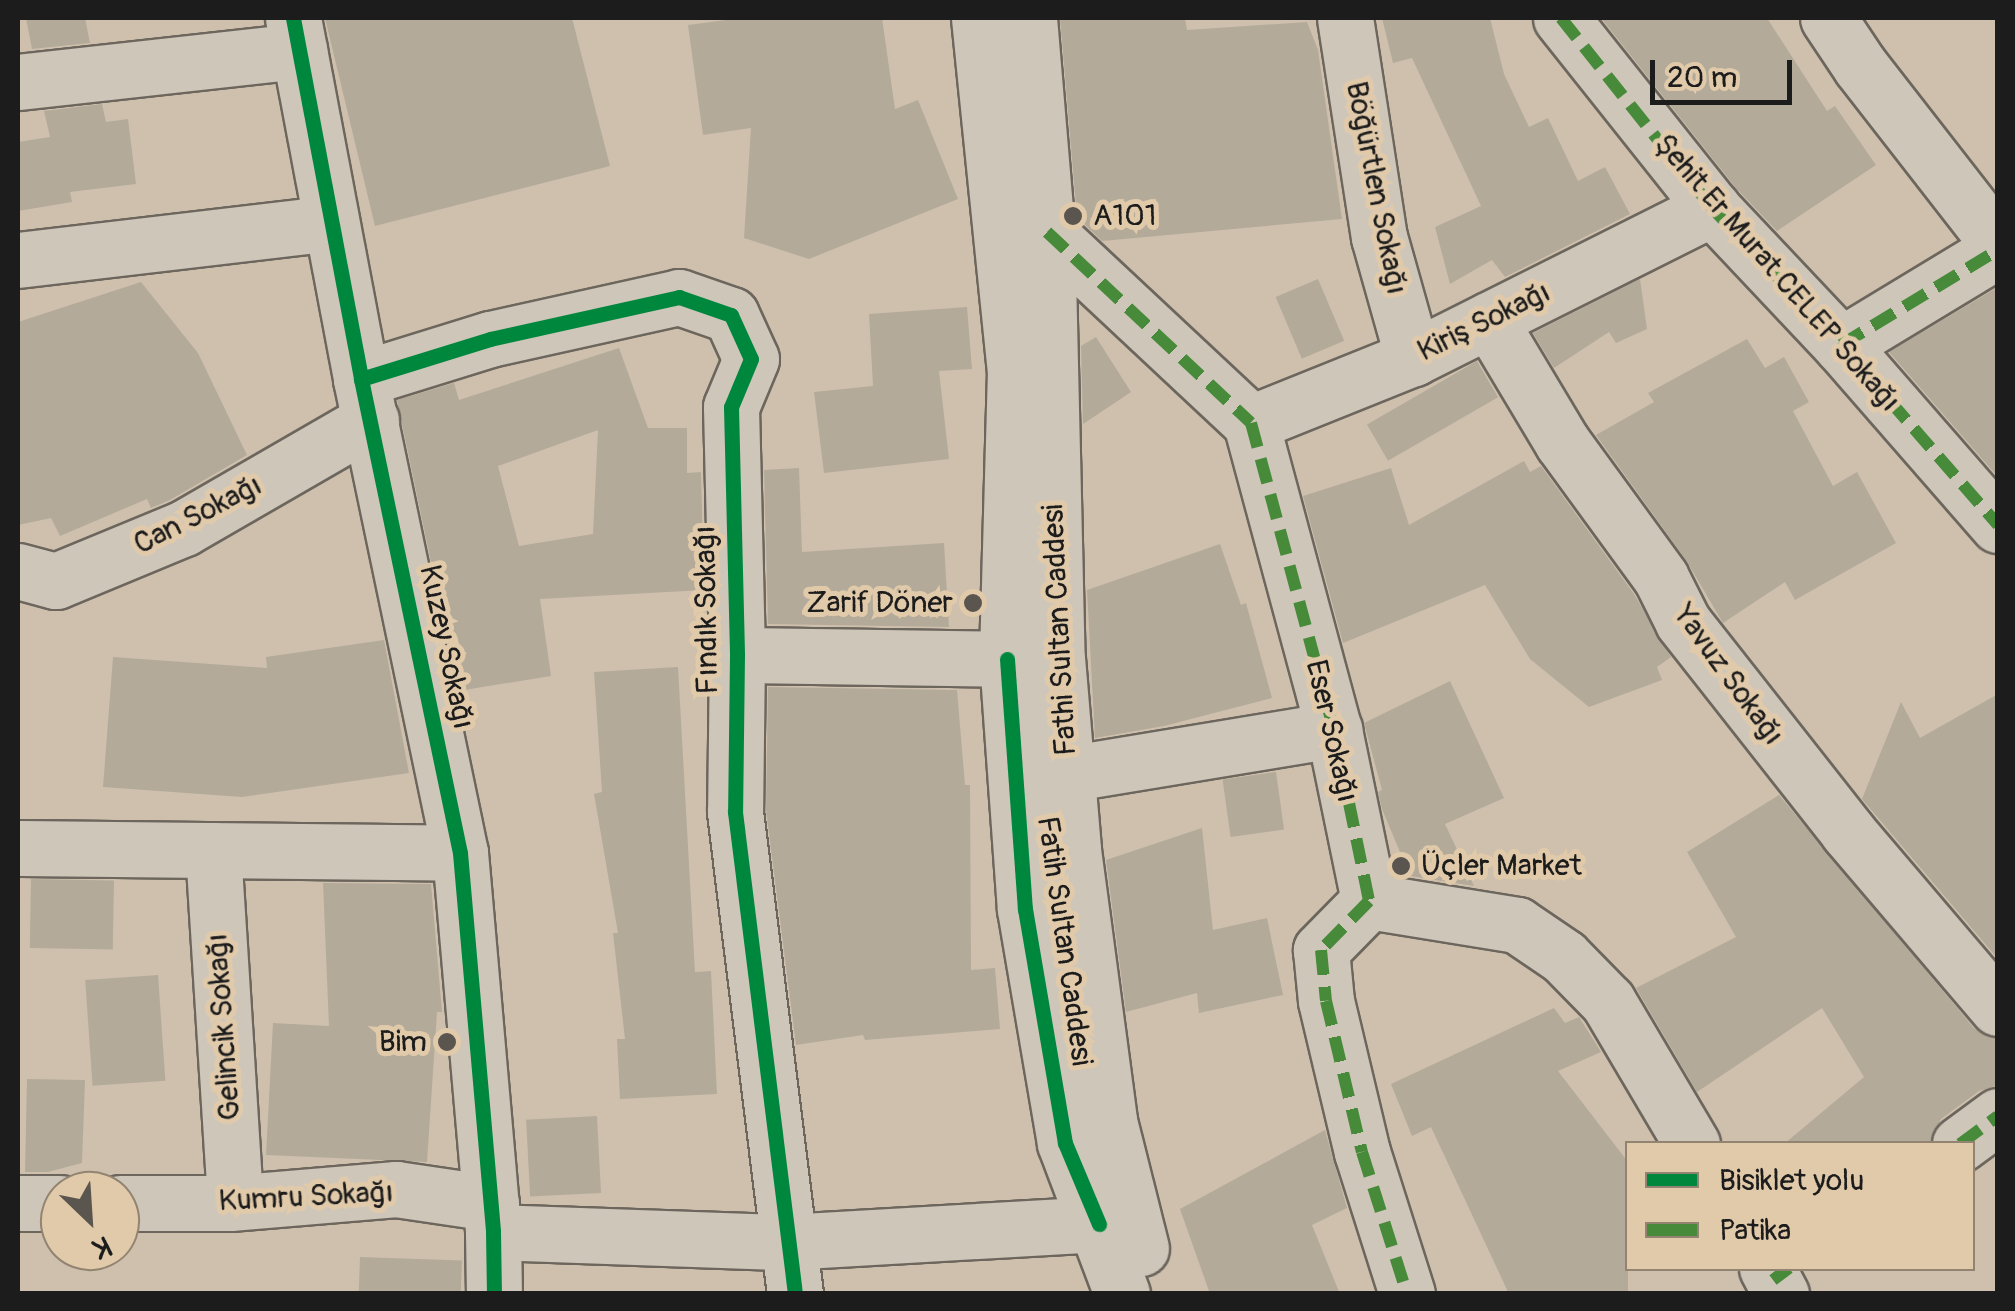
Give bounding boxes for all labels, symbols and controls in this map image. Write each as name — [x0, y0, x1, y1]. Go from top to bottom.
scale bar — [1655, 40, 1798, 102]
text: 20 m — [1667, 59, 1737, 96]
street label: Böğürtlen Sokağı — [1338, 79, 1414, 297]
street label: Şehit Er Murat CELEP Sokağı — [1647, 127, 1907, 419]
place label: A101 — [1093, 198, 1156, 234]
marker: A101 — [1062, 205, 1084, 227]
street label: Kiriş Sokağı — [1412, 274, 1556, 370]
street label: Can Sokağı — [128, 467, 268, 563]
street label: Fathi Sultan Caddesi — [1035, 503, 1085, 757]
street label: Fındık Sokağı — [688, 525, 726, 695]
street label: Kuzey Sokağı — [411, 562, 481, 732]
place label: Zarif Döner — [806, 585, 953, 621]
marker: Zarif Döner — [962, 592, 984, 614]
street label: Yavuz Sokağı — [1665, 598, 1791, 752]
street label: Eser Sokağı — [1297, 656, 1365, 806]
street label: Fatih Sultan Caddesi — [1029, 814, 1099, 1068]
place label: Üçler Market — [1421, 848, 1582, 884]
marker: Üçler Market — [1390, 855, 1412, 877]
street label: Gelincik Sokağı — [200, 932, 248, 1122]
place label: Bim — [379, 1024, 427, 1060]
marker: Bim — [436, 1031, 458, 1053]
legend — [1625, 1141, 1975, 1271]
text: Bisiklet yolu — [1719, 1162, 1864, 1199]
north arrow — [40, 1171, 140, 1271]
street label: Kumru Sokağı — [218, 1174, 394, 1220]
text: Patika — [1719, 1212, 1791, 1249]
text: K — [87, 1227, 117, 1266]

